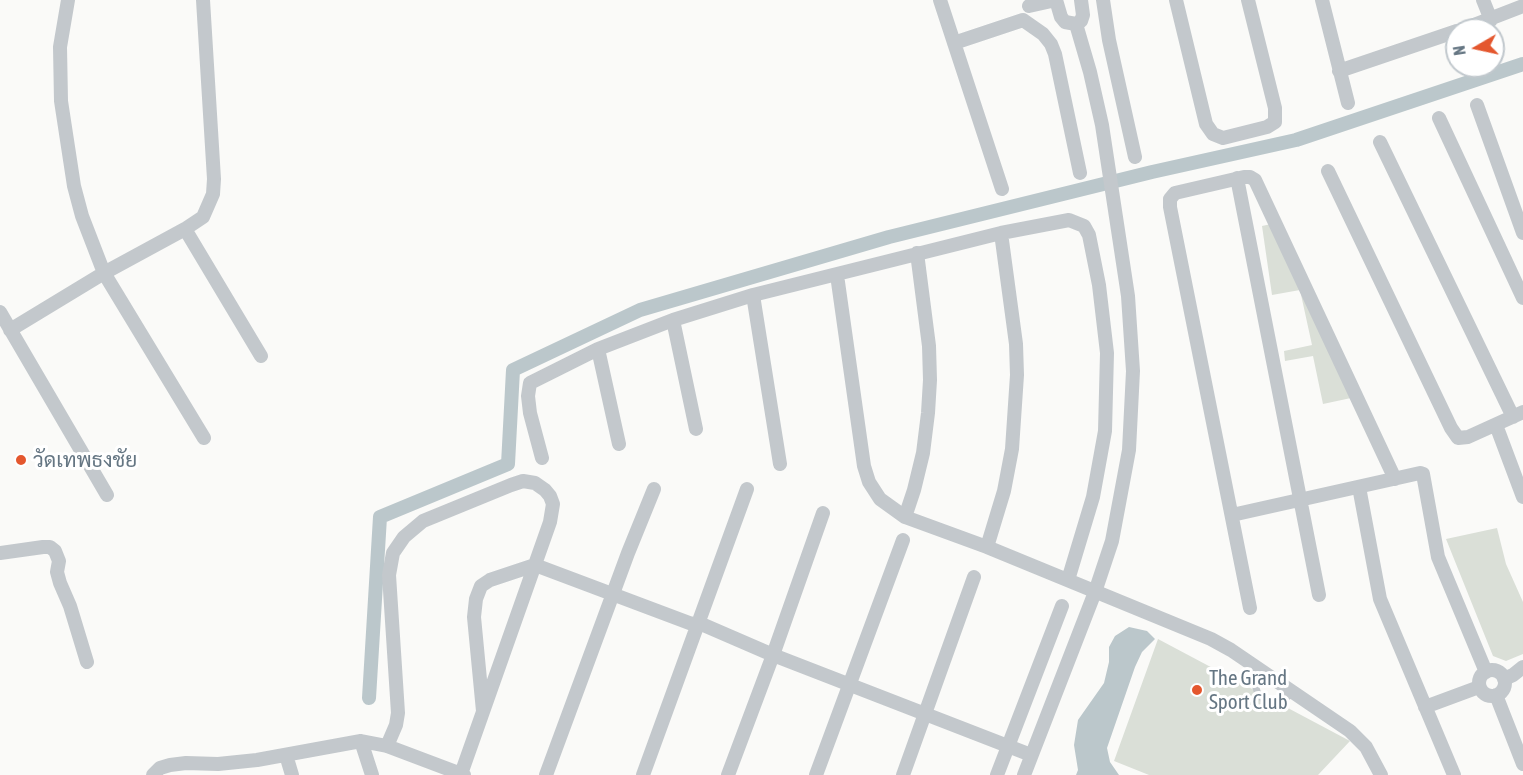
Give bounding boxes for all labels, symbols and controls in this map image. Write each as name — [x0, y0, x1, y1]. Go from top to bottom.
north arrow — [1445, 18, 1505, 78]
text: N — [1450, 44, 1469, 57]
place label: วัดเทพธงชัย — [33, 447, 137, 473]
marker: วัดเทพธงชัย — [14, 453, 28, 467]
place label: The Grand Sport Club — [1209, 665, 1288, 715]
marker: The Grand Sport Club — [1190, 683, 1204, 697]

